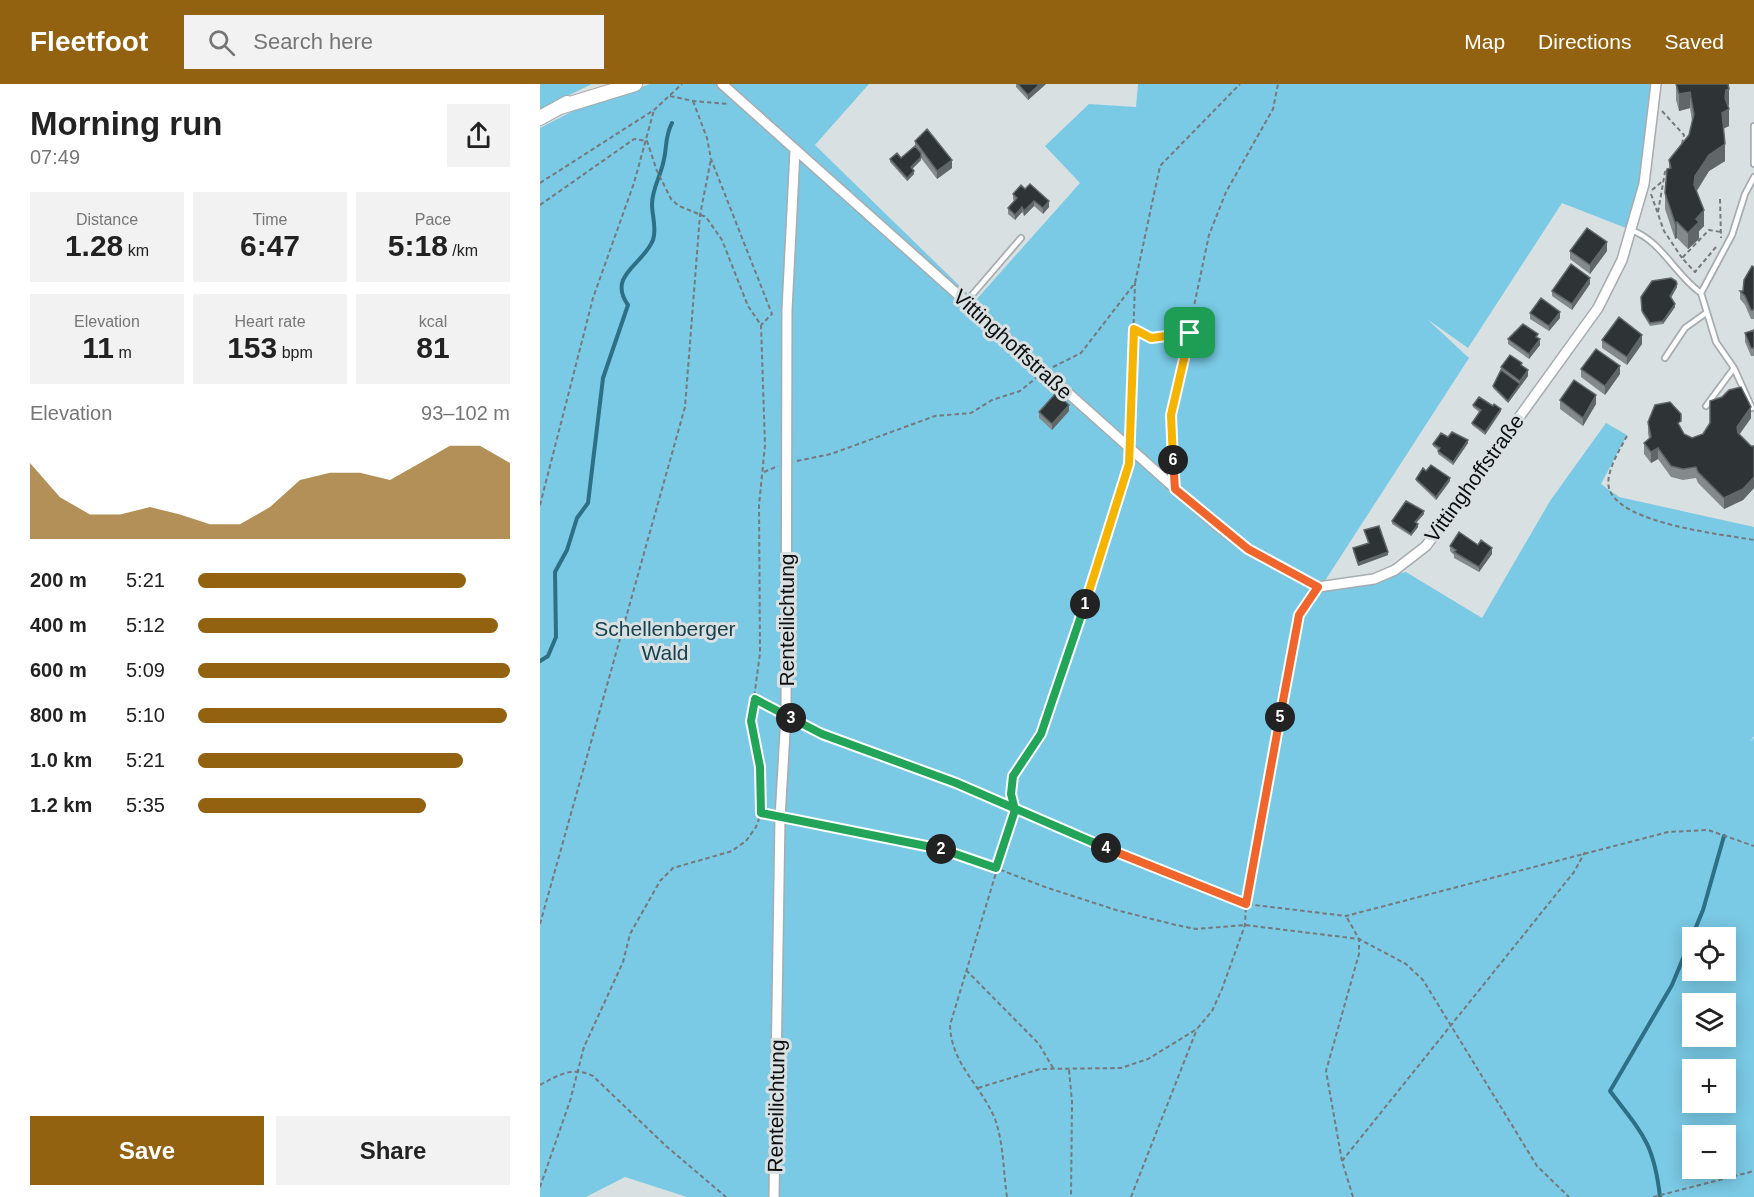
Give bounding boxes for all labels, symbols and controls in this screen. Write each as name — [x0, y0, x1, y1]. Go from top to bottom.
search box — [184, 15, 604, 69]
text: Fleetfoot — [30, 26, 148, 57]
icon: search — [205, 26, 238, 59]
text: Search here — [253, 29, 373, 54]
text: Map — [1464, 30, 1505, 53]
text: Directions — [1538, 30, 1631, 53]
text: Saved — [1664, 30, 1724, 53]
button: share — [447, 104, 510, 167]
text: Morning run — [30, 105, 222, 142]
text: 07:49 — [30, 146, 80, 168]
text: Distance — [76, 211, 138, 228]
text: Time — [253, 211, 287, 228]
text: Pace — [415, 211, 451, 228]
text: 1.28 — [65, 229, 123, 262]
text: 6:47 — [240, 229, 300, 262]
text: 5:18 — [388, 229, 448, 262]
text: km — [123, 242, 149, 259]
text: /km — [448, 242, 478, 259]
street label: Vittinghoffstraße — [949, 285, 1077, 403]
pin — [1164, 307, 1215, 358]
text: Elevation — [74, 313, 140, 330]
text: Heart rate — [234, 313, 306, 330]
text: kcal — [419, 313, 447, 330]
icon: arrive — [1173, 316, 1206, 349]
text: 11 — [82, 331, 114, 364]
text: 153 — [227, 331, 277, 364]
text: 81 — [416, 331, 450, 364]
text: m — [114, 344, 132, 361]
text: bpm — [277, 344, 313, 361]
text: Elevation — [30, 402, 112, 424]
text: 93–102 m — [421, 402, 510, 424]
street label: Vittinghoffstraße — [1420, 410, 1528, 546]
pin: 6 — [1158, 445, 1188, 475]
text: 6 — [1169, 451, 1177, 468]
street label: Renteilichtung — [775, 553, 798, 687]
text: 200 m — [30, 569, 87, 591]
text: 5:21 — [126, 569, 165, 591]
pin: 1 — [1070, 589, 1100, 619]
text: 1 — [1081, 595, 1089, 612]
text: 400 m — [30, 614, 87, 636]
text: 5:12 — [126, 614, 165, 636]
park label: Schellenberger Wald — [594, 617, 736, 664]
text: 600 m — [30, 659, 87, 681]
text: 5:09 — [126, 659, 165, 681]
pin: 5 — [1265, 702, 1295, 732]
pin: 3 — [776, 703, 806, 733]
text: 800 m — [30, 704, 87, 726]
text: 5:10 — [126, 704, 165, 726]
text: 5 — [1276, 708, 1284, 725]
text: 3 — [787, 709, 795, 726]
text: 1.0 km — [30, 749, 92, 771]
text: 5:21 — [126, 749, 165, 771]
text: 1.2 km — [30, 794, 92, 816]
text: 5:35 — [126, 794, 165, 816]
pin: 4 — [1091, 833, 1121, 863]
pin: 2 — [926, 834, 956, 864]
text: 4 — [1102, 839, 1110, 856]
text: 2 — [937, 840, 945, 857]
map controls — [1682, 927, 1736, 1179]
button: locate — [1682, 927, 1736, 981]
button: layers — [1682, 993, 1736, 1047]
street label: Renteilichtung — [763, 1039, 789, 1173]
button: + — [1682, 1059, 1736, 1113]
button: Save — [30, 1116, 264, 1185]
button: Share — [276, 1116, 510, 1185]
button: − — [1682, 1125, 1736, 1179]

